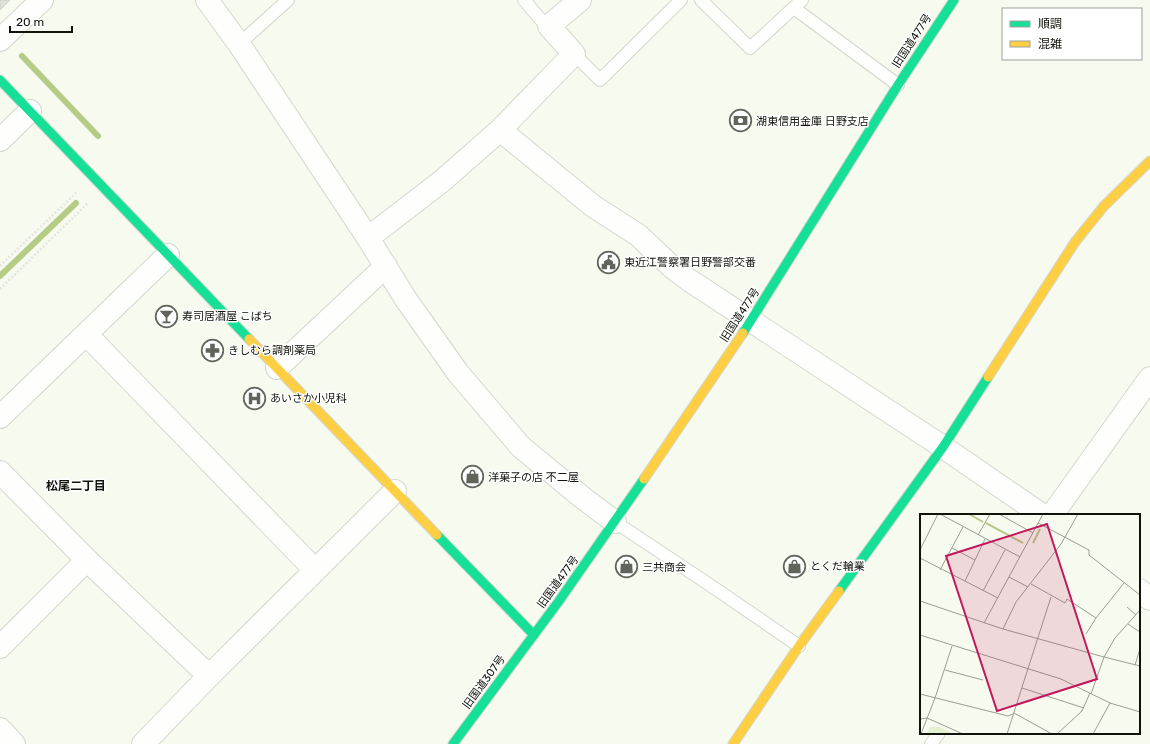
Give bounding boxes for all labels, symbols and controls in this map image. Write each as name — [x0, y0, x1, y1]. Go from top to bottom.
scale bar — [10, 8, 72, 34]
legend — [1002, 8, 1142, 60]
street label: 旧国道477号 — [890, 11, 934, 71]
text: 20 m — [16, 15, 44, 29]
text: 順調 — [1038, 17, 1062, 31]
text: 混雑 — [1038, 37, 1062, 51]
bank icon: 湖東信用金庫 日野支店 — [727, 108, 753, 134]
place label: 湖東信用金庫 日野支店 — [756, 115, 869, 128]
public building icon: 東近江警察署日野警部交番 — [596, 249, 622, 275]
place label: 東近江警察署日野警部交番 — [624, 256, 756, 269]
street label: 旧国道477号 — [718, 285, 762, 345]
bar icon: 寿司居酒屋 こばち — [154, 303, 180, 329]
place label: 寿司居酒屋 こばち — [182, 310, 273, 323]
pharmacy icon: きしむら調剤薬局 — [199, 337, 225, 363]
place label: きしむら調剤薬局 — [228, 344, 316, 357]
hospital icon: あいさか小児科 — [241, 385, 267, 411]
place label: あいさか小児科 — [270, 392, 347, 405]
shop icon: 洋菓子の店 不二屋 — [460, 464, 486, 490]
place label: 洋菓子の店 不二屋 — [488, 471, 579, 484]
district label: 松尾二丁目 — [46, 479, 106, 493]
inset map — [920, 514, 1140, 734]
street label: 旧国道477号 — [535, 553, 581, 611]
shop icon: とくだ輪業 — [781, 553, 807, 579]
shop icon: 三共商会 — [613, 554, 639, 580]
place label: とくだ輪業 — [810, 560, 865, 573]
place label: 三共商会 — [642, 561, 686, 574]
street label: 旧国道307号 — [460, 653, 508, 711]

